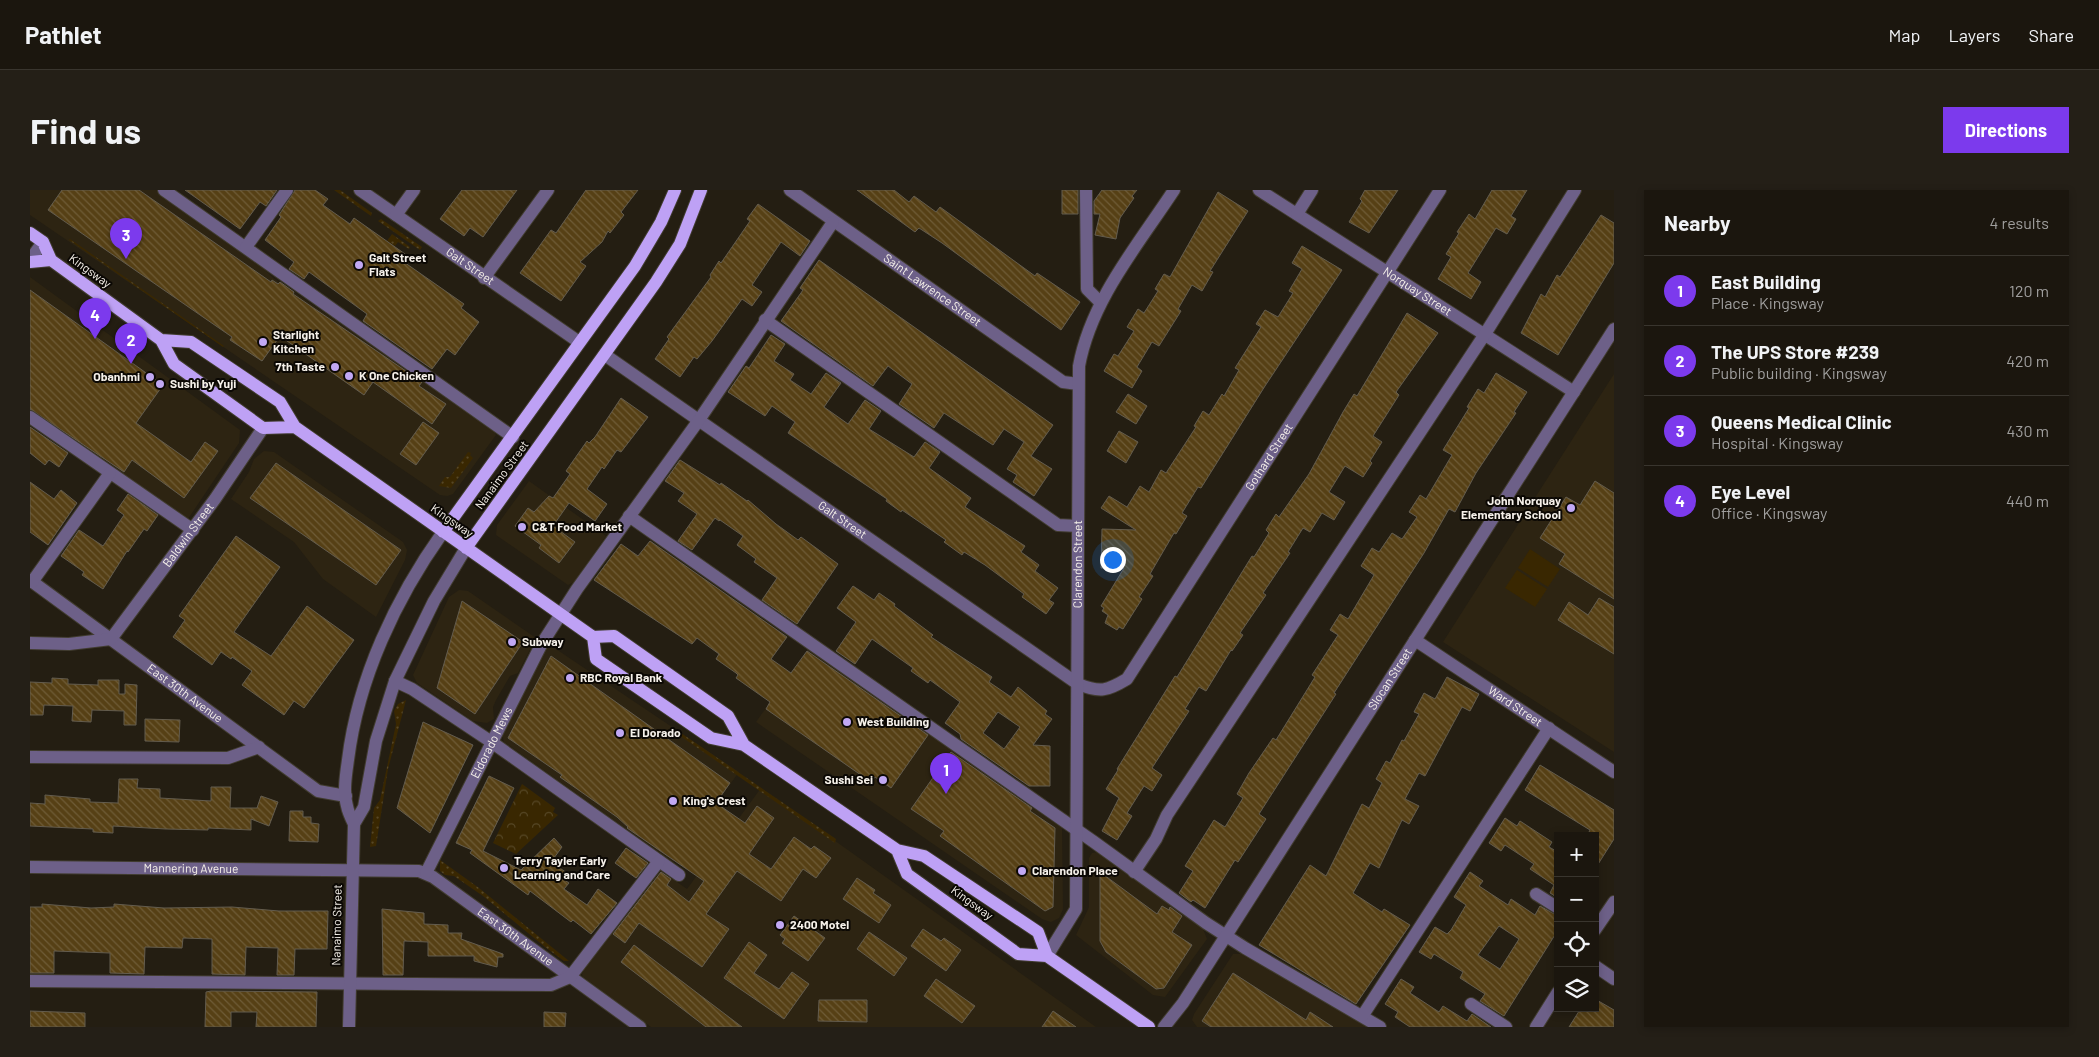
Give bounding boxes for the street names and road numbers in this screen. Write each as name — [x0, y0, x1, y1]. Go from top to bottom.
street label: Galt Street — [444, 244, 498, 287]
street label: Kingsway — [67, 250, 115, 290]
street label: Saint Lawrence Street — [881, 250, 984, 328]
street label: Norquay Street — [1381, 263, 1455, 318]
street label: Gothard Street — [1242, 420, 1295, 493]
street label: Nanaimo Street — [472, 437, 531, 511]
street label: Galt Street — [816, 498, 870, 541]
street label: Baldwin Street — [159, 499, 216, 569]
street label: Kingsway — [429, 500, 477, 540]
street label: Clarendon Street — [1070, 520, 1084, 608]
street label: Slocan Street — [1364, 645, 1414, 712]
street label: East 30th Avenue — [145, 660, 226, 725]
street label: Ward Street — [1486, 682, 1545, 729]
street label: Eldorado Mews — [467, 704, 515, 780]
street label: Mannering Avenue — [143, 860, 239, 875]
street label: Kingsway — [949, 882, 997, 922]
street label: Nanaimo Street — [328, 884, 344, 966]
street label: East 30th Avenue — [475, 904, 557, 968]

